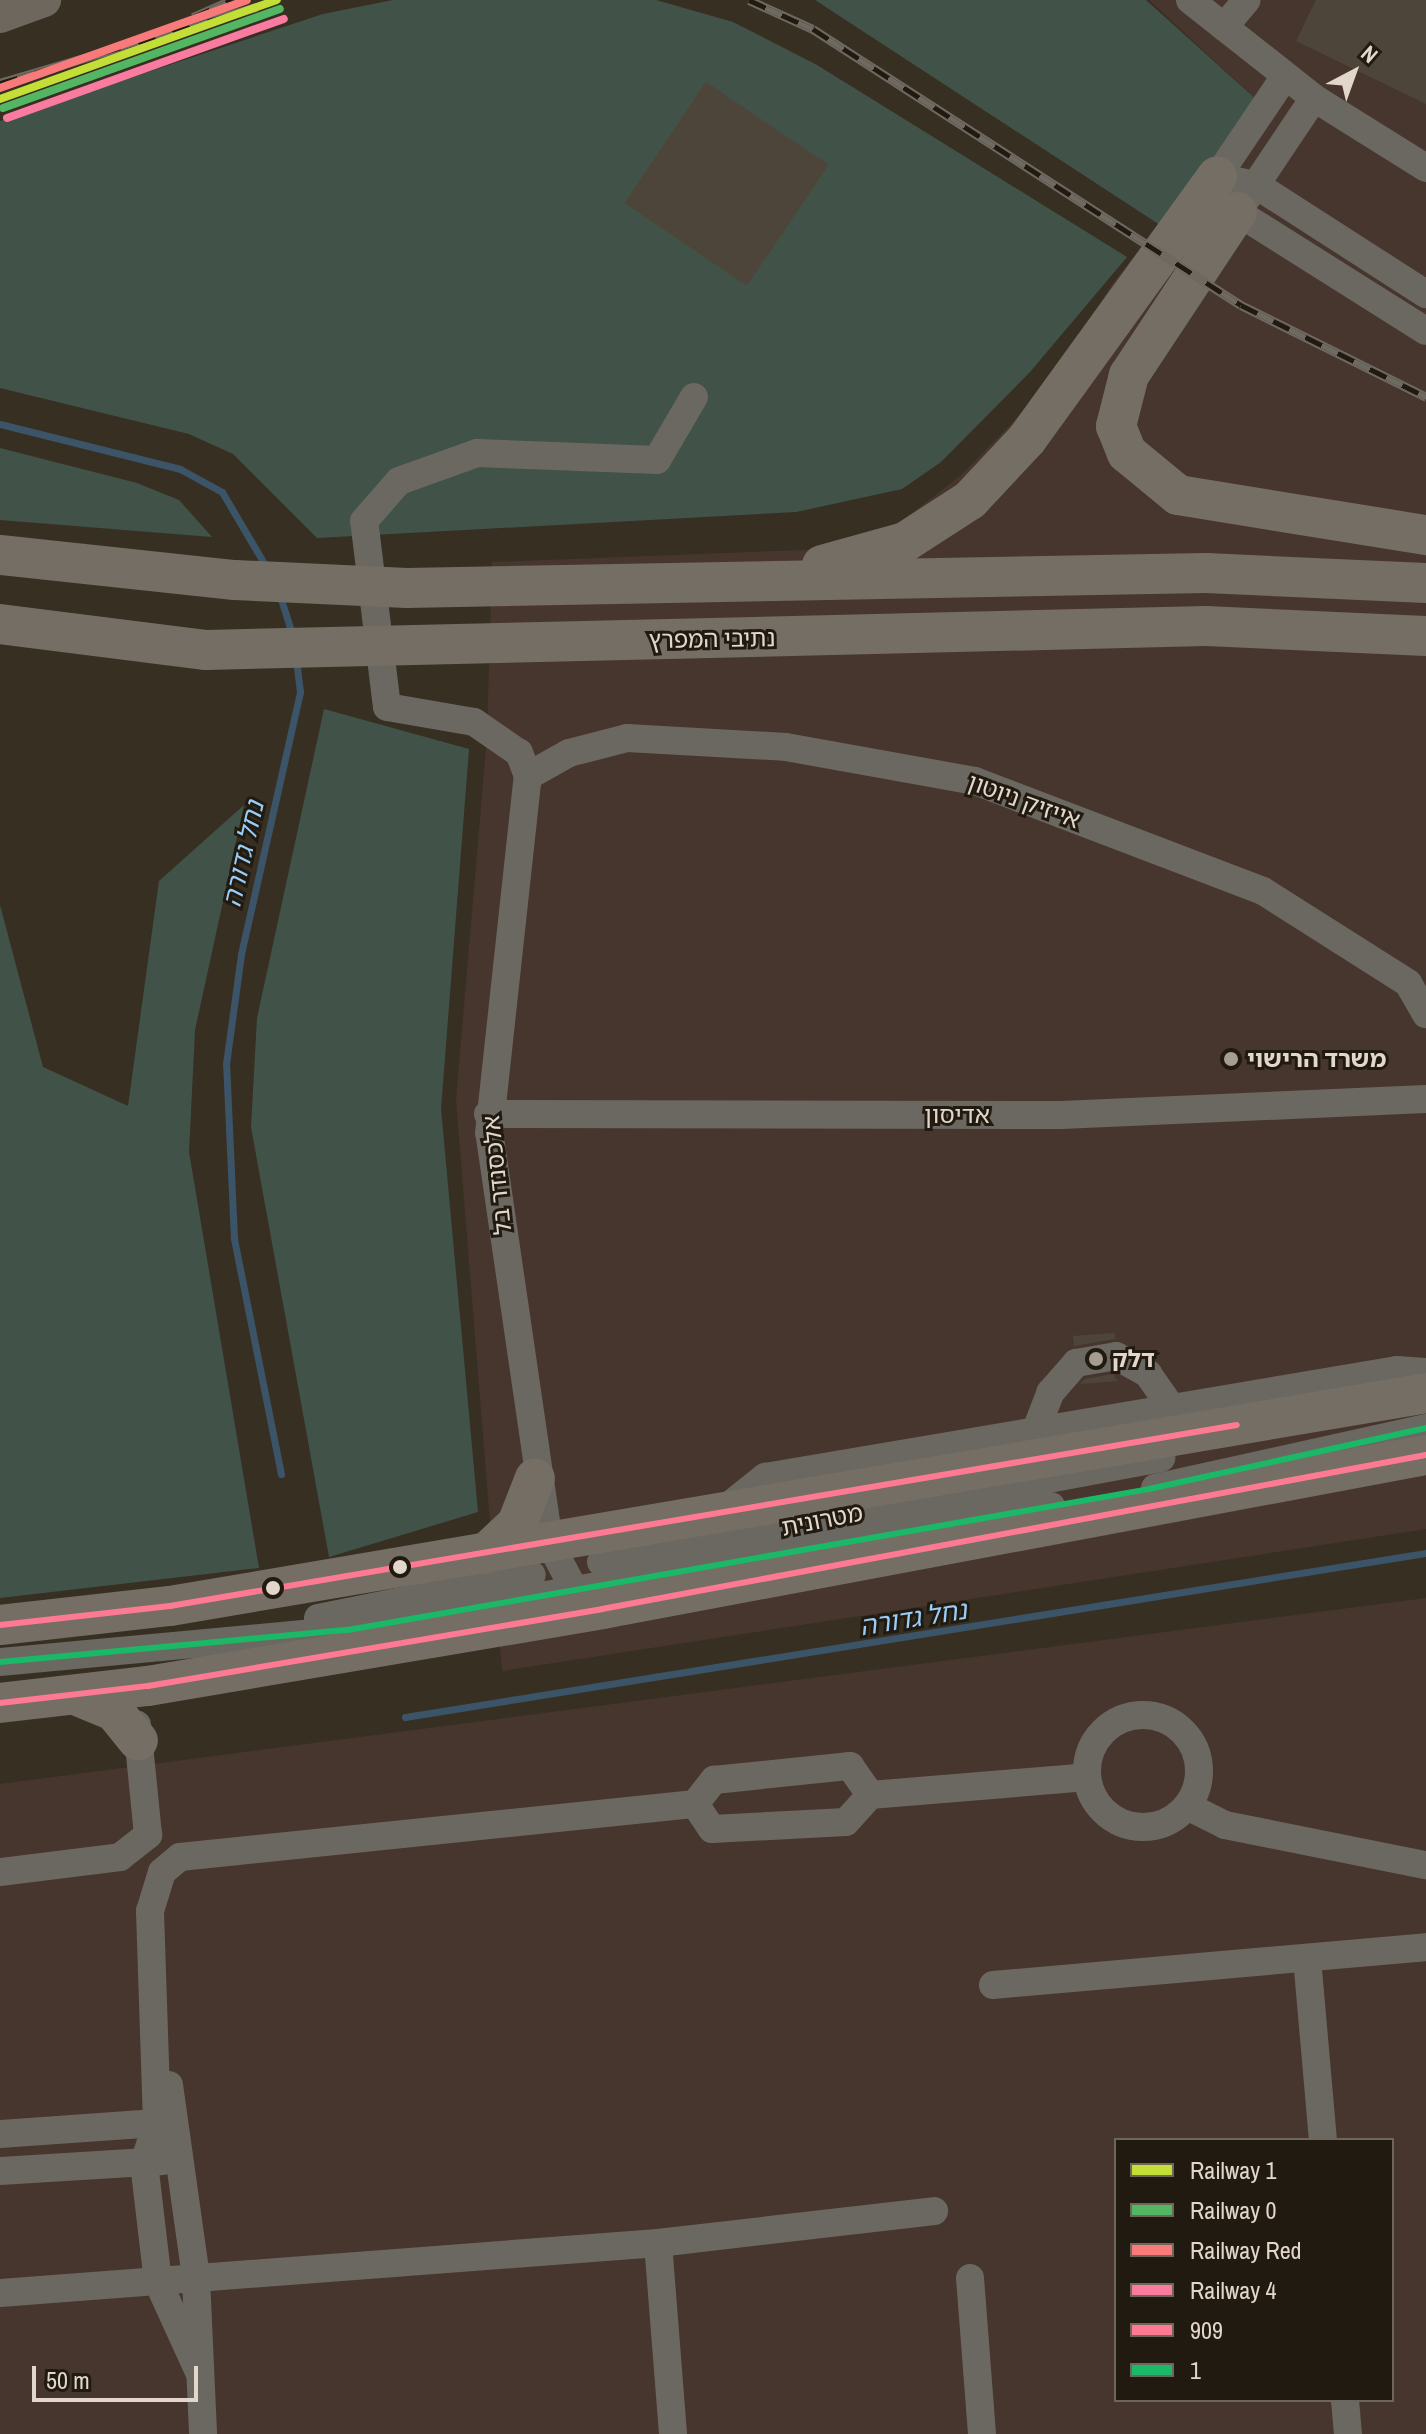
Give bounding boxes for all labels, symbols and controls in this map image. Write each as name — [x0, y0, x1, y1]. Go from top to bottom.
north arrow — [1314, 32, 1394, 112]
text: N — [1355, 38, 1385, 69]
street label: נתיבי המפרץ — [648, 623, 776, 655]
street label: אייזיק ניוטון — [964, 767, 1084, 835]
water label: נחל גדורה — [216, 798, 270, 910]
place label: משרד הרישוי — [1247, 1045, 1386, 1073]
marker: משרד הרישוי — [1222, 1050, 1240, 1068]
street label: אדיסון — [924, 1101, 990, 1129]
street label: אלכסנדר בל — [476, 1114, 518, 1236]
place label: דלק — [1112, 1345, 1155, 1373]
marker: דלק — [1087, 1350, 1105, 1368]
street label: מטרונית — [779, 1498, 865, 1542]
unlabelled marker — [392, 1559, 408, 1575]
unlabelled marker — [265, 1580, 281, 1596]
water label: נחל גדורה — [857, 1594, 969, 1642]
legend — [1114, 2138, 1394, 2402]
text: Railway 1 — [1190, 2154, 1276, 2186]
text: Railway 0 — [1190, 2194, 1276, 2226]
text: Railway Red — [1190, 2234, 1302, 2266]
text: Railway 4 — [1190, 2274, 1276, 2306]
text: 909 — [1190, 2314, 1223, 2346]
scale bar — [36, 2350, 202, 2400]
text: 1 — [1190, 2354, 1201, 2386]
text: 50 m — [46, 2364, 90, 2396]

